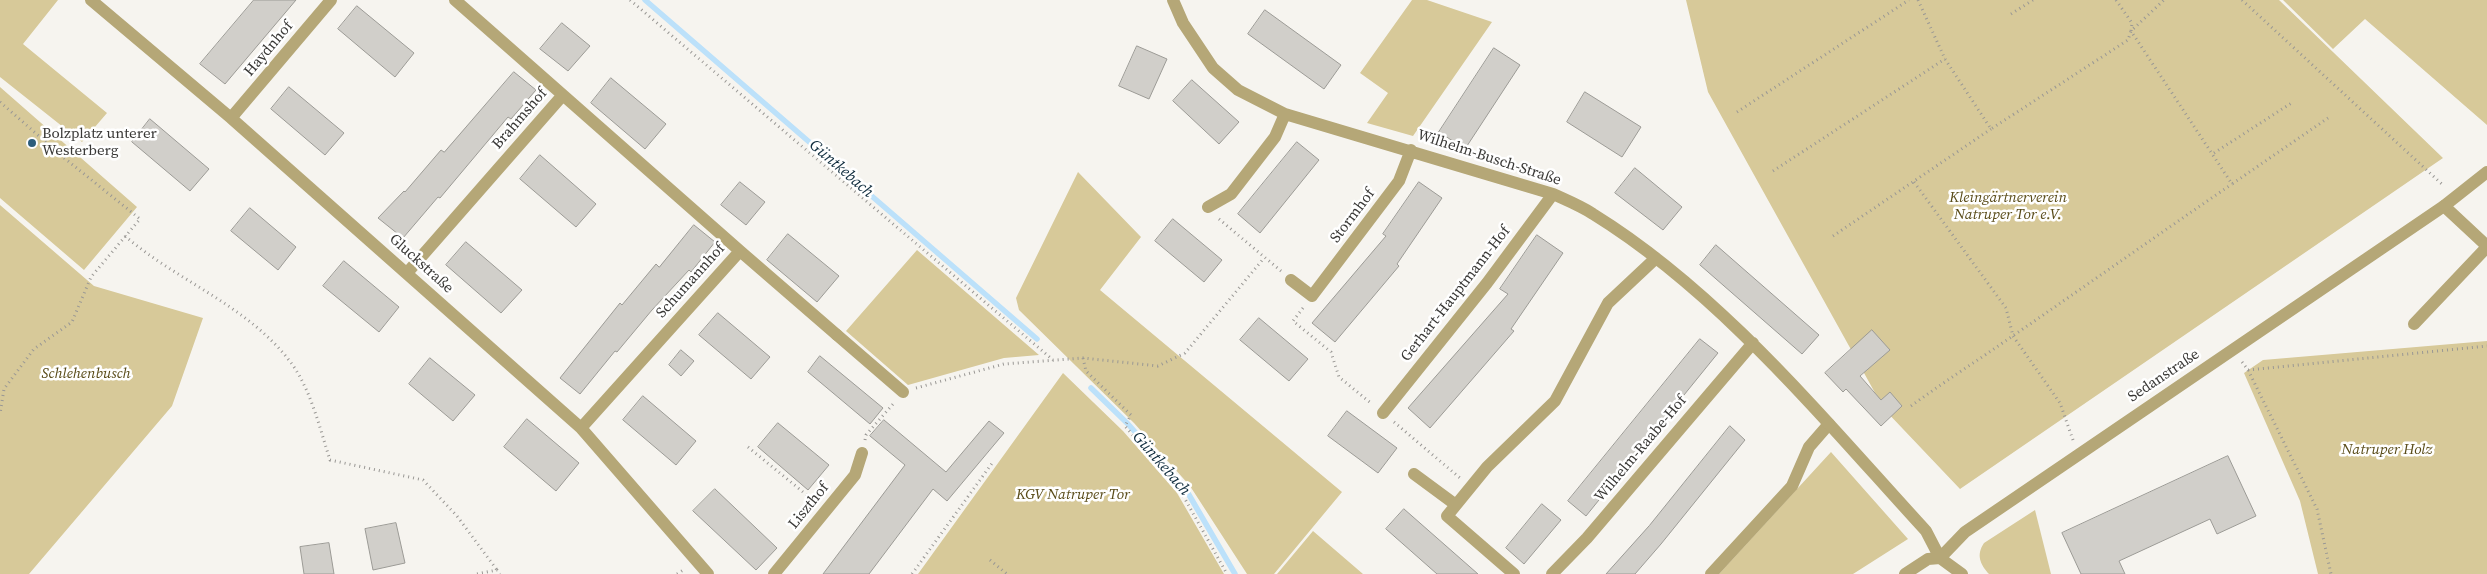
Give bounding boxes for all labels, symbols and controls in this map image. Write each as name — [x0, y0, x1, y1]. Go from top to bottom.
street label: Haydnhof — [241, 18, 297, 80]
street label: Brahmshof — [489, 85, 551, 153]
place label: Bolzplatz unterer Westerberg — [42, 125, 157, 160]
street label: Wilhelm-Busch-Straße — [1415, 126, 1563, 190]
water label: Güntkebach — [805, 136, 877, 202]
marker: Bolzplatz unterer Westerberg — [26, 137, 38, 149]
street label: Stormhof — [1327, 185, 1379, 247]
park label: Kleingärtnerverein Natruper Tor e.V. — [1949, 189, 2067, 224]
street label: Gerhart-Hauptmann-Hof — [1397, 223, 1515, 365]
street label: Gluckstraße — [385, 231, 457, 297]
street label: Schumannhof — [653, 240, 729, 322]
street label: Sedanstraße — [2125, 346, 2203, 406]
park label: Schlehenbusch — [41, 365, 131, 383]
street label: Wilhelm-Raabe-Hof — [1591, 392, 1691, 506]
water label: Güntkebach — [1128, 428, 1194, 500]
park label: Natruper Holz — [2342, 441, 2432, 459]
street label: Liszthof — [785, 479, 833, 533]
park label: KGV Natruper Tor — [1016, 486, 1130, 504]

